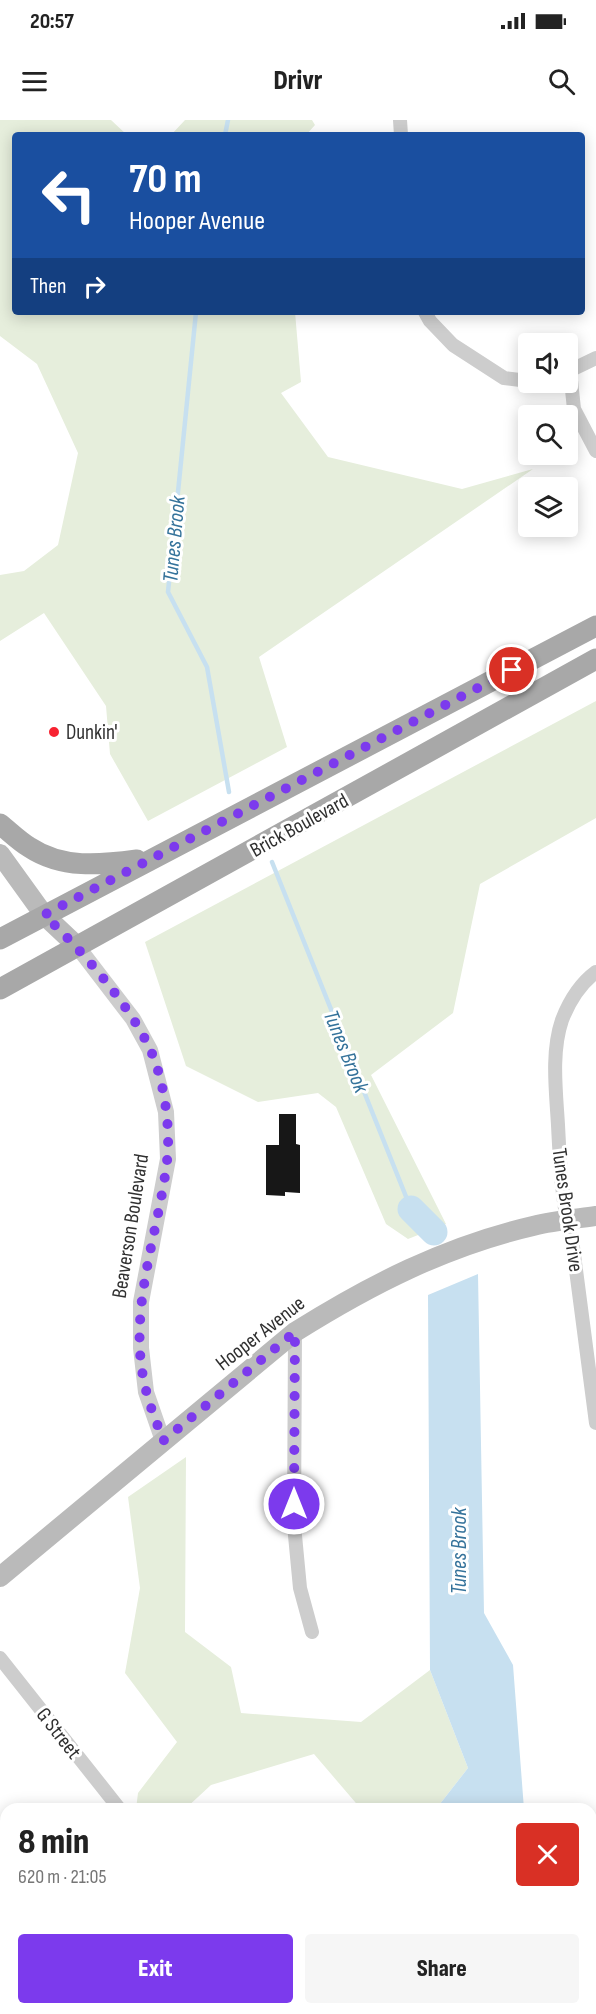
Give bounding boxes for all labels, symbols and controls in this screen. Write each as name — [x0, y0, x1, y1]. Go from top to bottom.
text: 20:57 — [30, 8, 74, 35]
icon: menu — [18, 65, 51, 98]
text: Drivr — [274, 65, 322, 97]
icon: search — [545, 65, 578, 98]
text: 70 m — [129, 154, 202, 205]
icon: left — [30, 156, 108, 234]
text: Hooper Avenue — [129, 205, 265, 237]
icon: right — [78, 270, 111, 303]
text: Then — [30, 273, 66, 300]
map controls — [518, 333, 578, 537]
button: sound — [518, 333, 578, 393]
button: search — [518, 405, 578, 465]
button: layers — [518, 477, 578, 537]
water label: Tunes Brook — [157, 494, 192, 583]
pin — [486, 644, 537, 695]
icon: arrive — [495, 653, 528, 686]
place label: Dunkin' — [66, 720, 118, 745]
marker: Dunkin' — [47, 725, 61, 739]
street label: Brick Boulevard — [246, 788, 353, 863]
water label: Tunes Brook — [317, 1006, 375, 1098]
street label: Tunes Brook Drive — [546, 1147, 589, 1273]
street label: Beaverson Boulevard — [107, 1152, 154, 1300]
street label: Hooper Avenue — [211, 1291, 310, 1376]
position arrow — [262, 1472, 326, 1536]
water label: Tunes Brook — [446, 1507, 473, 1594]
street label: G Street — [31, 1703, 86, 1764]
text: 8 min — [18, 1821, 89, 1864]
button: close — [516, 1823, 579, 1886]
text: 620 m · 21:05 — [18, 1865, 106, 1889]
button: Exit — [18, 1934, 293, 2003]
button: Share — [305, 1934, 579, 2003]

